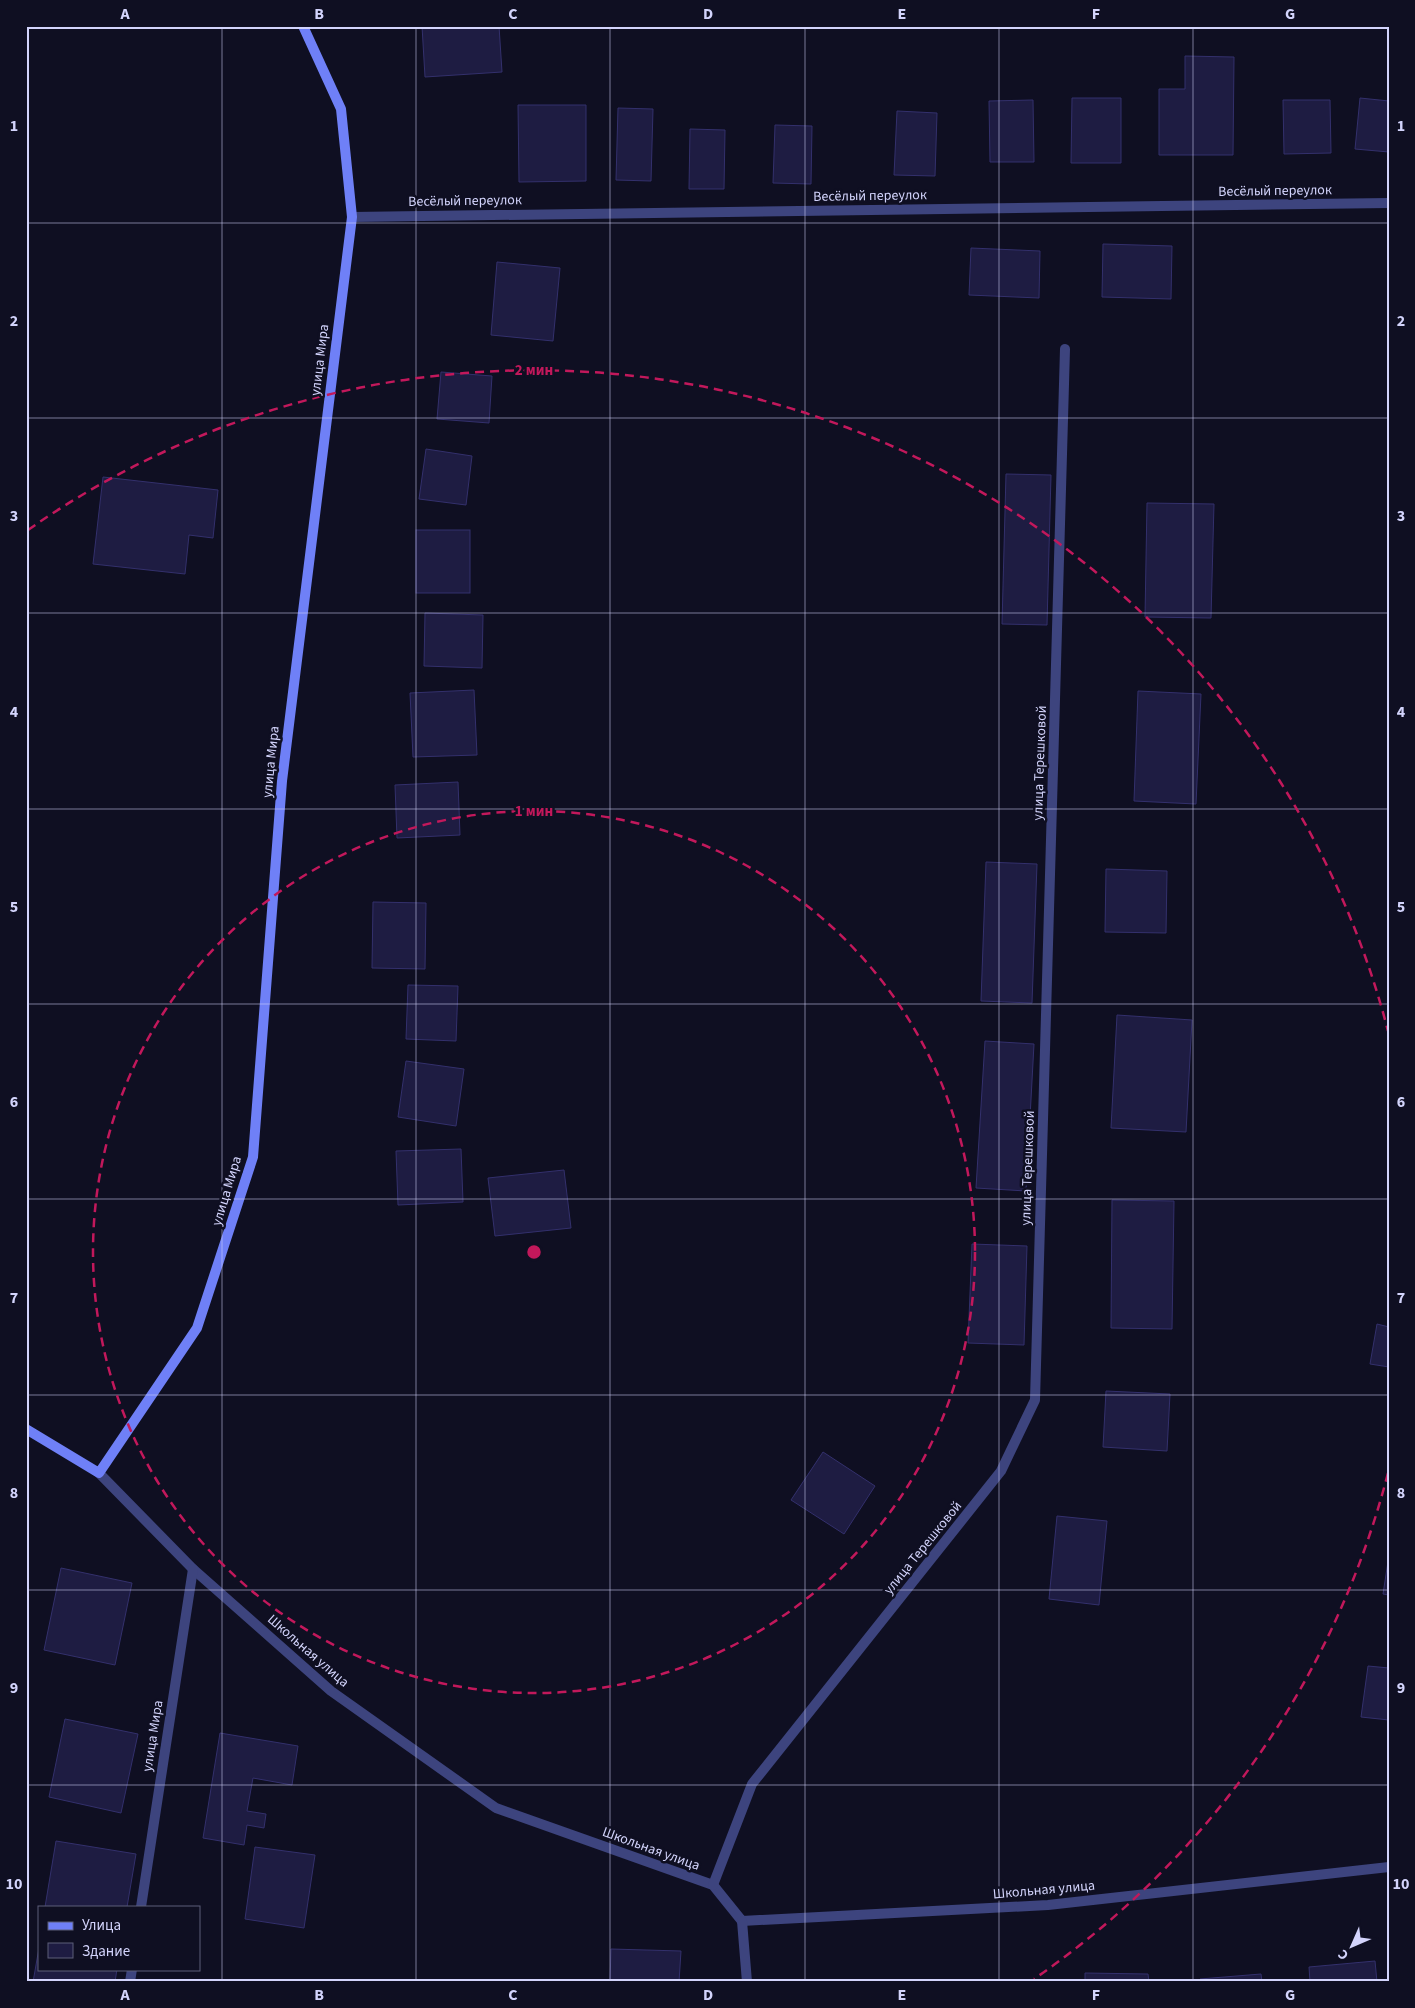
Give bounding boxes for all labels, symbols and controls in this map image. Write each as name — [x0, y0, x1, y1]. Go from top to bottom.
text: A — [119, 3, 130, 25]
text: B — [314, 3, 324, 25]
text: C — [508, 3, 518, 25]
text: D — [703, 3, 713, 25]
text: E — [898, 3, 906, 25]
text: F — [1092, 3, 1100, 25]
text: G — [1285, 3, 1295, 25]
text: 1 — [10, 115, 18, 137]
text: 1 — [1397, 115, 1405, 137]
street label: Весёлый переулок — [1218, 180, 1332, 202]
street label: Весёлый переулок — [813, 185, 927, 207]
street label: Весёлый переулок — [408, 190, 522, 212]
text: 2 — [10, 310, 18, 332]
text: 2 — [1397, 310, 1405, 332]
street label: улица Мира — [306, 323, 334, 397]
text: 2 мин — [515, 360, 553, 381]
text: 3 — [10, 505, 18, 527]
text: 3 — [1397, 505, 1405, 527]
text: 4 — [10, 701, 19, 723]
text: 4 — [1397, 701, 1406, 723]
street label: улица Терешковой — [1028, 705, 1052, 821]
street label: улица Мира — [257, 725, 285, 799]
text: 1 мин — [515, 801, 553, 822]
text: 5 — [10, 896, 18, 918]
text: 5 — [1397, 896, 1405, 918]
text: 6 — [10, 1091, 18, 1113]
text: 6 — [1397, 1091, 1405, 1113]
street label: улица Терешковой — [1016, 1110, 1040, 1226]
street label: улица Мира — [207, 1154, 247, 1228]
centre of rings — [525, 1243, 543, 1261]
text: 7 — [10, 1287, 18, 1309]
text: 7 — [1397, 1287, 1405, 1309]
text: 8 — [10, 1482, 18, 1504]
text: 8 — [1397, 1482, 1405, 1504]
street label: улица Терешковой — [879, 1497, 967, 1599]
street label: Школьная улица — [263, 1610, 353, 1692]
text: 9 — [10, 1677, 18, 1699]
text: 9 — [1397, 1677, 1405, 1699]
street label: улица Мира — [137, 1699, 169, 1773]
street label: Школьная улица — [599, 1822, 703, 1876]
text: 10 — [6, 1873, 22, 1895]
text: 10 — [1393, 1873, 1409, 1895]
street label: Школьная улица — [992, 1876, 1096, 1904]
legend — [38, 1906, 200, 1970]
text: Улица — [82, 1915, 121, 1936]
north arrow — [1328, 1920, 1378, 1970]
text: Здание — [82, 1941, 130, 1962]
text: С — [1334, 1945, 1353, 1964]
text: A — [119, 1984, 130, 2006]
text: B — [314, 1984, 324, 2006]
text: C — [508, 1984, 518, 2006]
text: D — [703, 1984, 713, 2006]
text: E — [898, 1984, 906, 2006]
text: F — [1092, 1984, 1100, 2006]
text: G — [1285, 1984, 1295, 2006]

